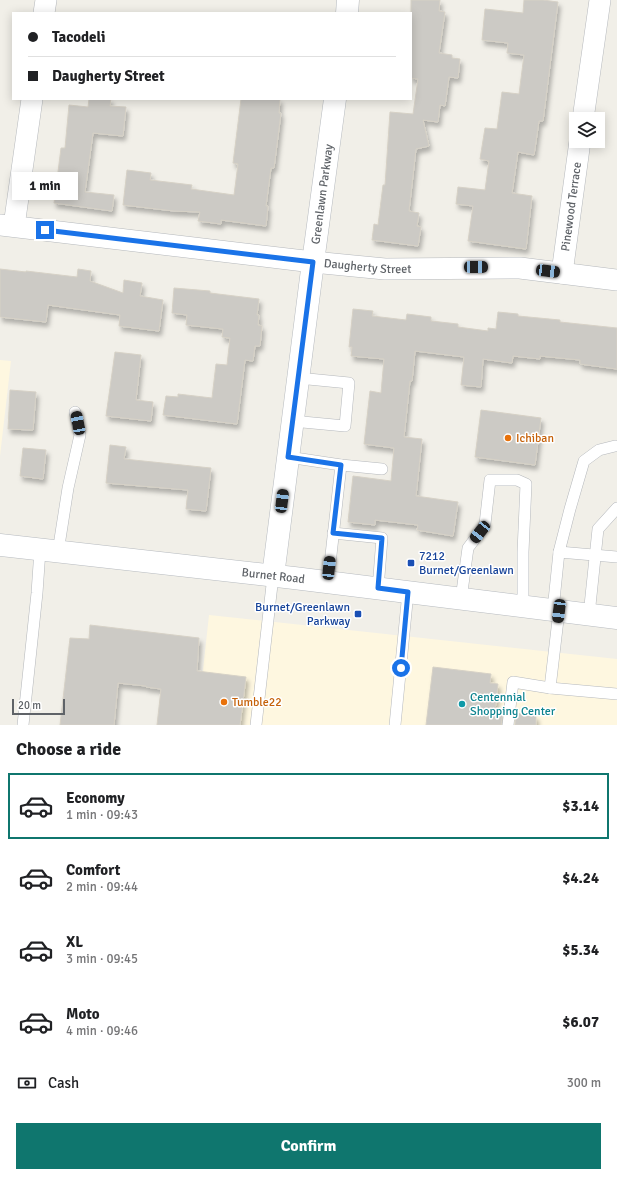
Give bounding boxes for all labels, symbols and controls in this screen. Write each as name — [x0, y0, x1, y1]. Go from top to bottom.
text: Tacodeli — [52, 28, 106, 46]
text: Daugherty Street — [52, 67, 165, 85]
map controls — [569, 112, 605, 148]
button: layers — [569, 112, 605, 148]
street label: Greenlawn Parkway — [308, 143, 336, 245]
street label: Pinewood Terrace — [558, 161, 585, 252]
callout: 1 min — [12, 172, 78, 200]
text: 1 min — [29, 178, 61, 194]
route end — [36, 221, 54, 239]
street label: Daugherty Street — [323, 256, 411, 277]
car — [464, 261, 488, 273]
car — [535, 264, 561, 278]
car — [70, 410, 86, 436]
place label: Ichiban — [516, 431, 554, 446]
marker: Ichiban — [503, 433, 513, 443]
car — [275, 488, 289, 514]
car — [468, 519, 492, 545]
place label: 7212 Burnet/Greenlawn — [419, 549, 514, 578]
car — [322, 555, 336, 581]
marker: 7212 Burnet/Greenlawn — [406, 558, 416, 568]
street label: Burnet Road — [241, 565, 306, 587]
car — [552, 598, 566, 624]
place label: Burnet/Greenlawn Parkway — [255, 600, 350, 629]
marker: Burnet/Greenlawn Parkway — [353, 609, 363, 619]
route start — [392, 659, 410, 677]
place label: Centennial Shopping Center — [470, 690, 556, 719]
place label: Tumble22 — [232, 695, 282, 710]
scale bar — [12, 697, 65, 716]
marker: Tumble22 — [219, 697, 229, 707]
text: 20 m — [18, 699, 41, 712]
marker: Centennial Shopping Center — [457, 699, 467, 709]
text: Choose a ride — [16, 738, 121, 760]
icon: car — [18, 788, 54, 824]
text: Economy — [66, 789, 125, 807]
text: $3.14 — [562, 797, 599, 815]
text: 1 min · 09:43 — [66, 807, 138, 823]
icon: car — [18, 860, 54, 896]
text: Comfort — [66, 861, 120, 879]
text: $4.24 — [562, 869, 599, 887]
text: 2 min · 09:44 — [66, 879, 138, 895]
icon: car — [18, 932, 54, 968]
text: XL — [66, 933, 83, 951]
text: $5.34 — [562, 941, 599, 959]
text: 3 min · 09:45 — [66, 951, 138, 967]
icon: car — [18, 1004, 54, 1040]
text: Moto — [66, 1005, 100, 1023]
text: $6.07 — [562, 1013, 599, 1031]
text: 4 min · 09:46 — [66, 1023, 138, 1039]
icon: cash — [16, 1072, 38, 1094]
text: Cash — [48, 1074, 79, 1092]
text: 300 m — [567, 1075, 601, 1091]
button: Confirm — [16, 1123, 601, 1169]

